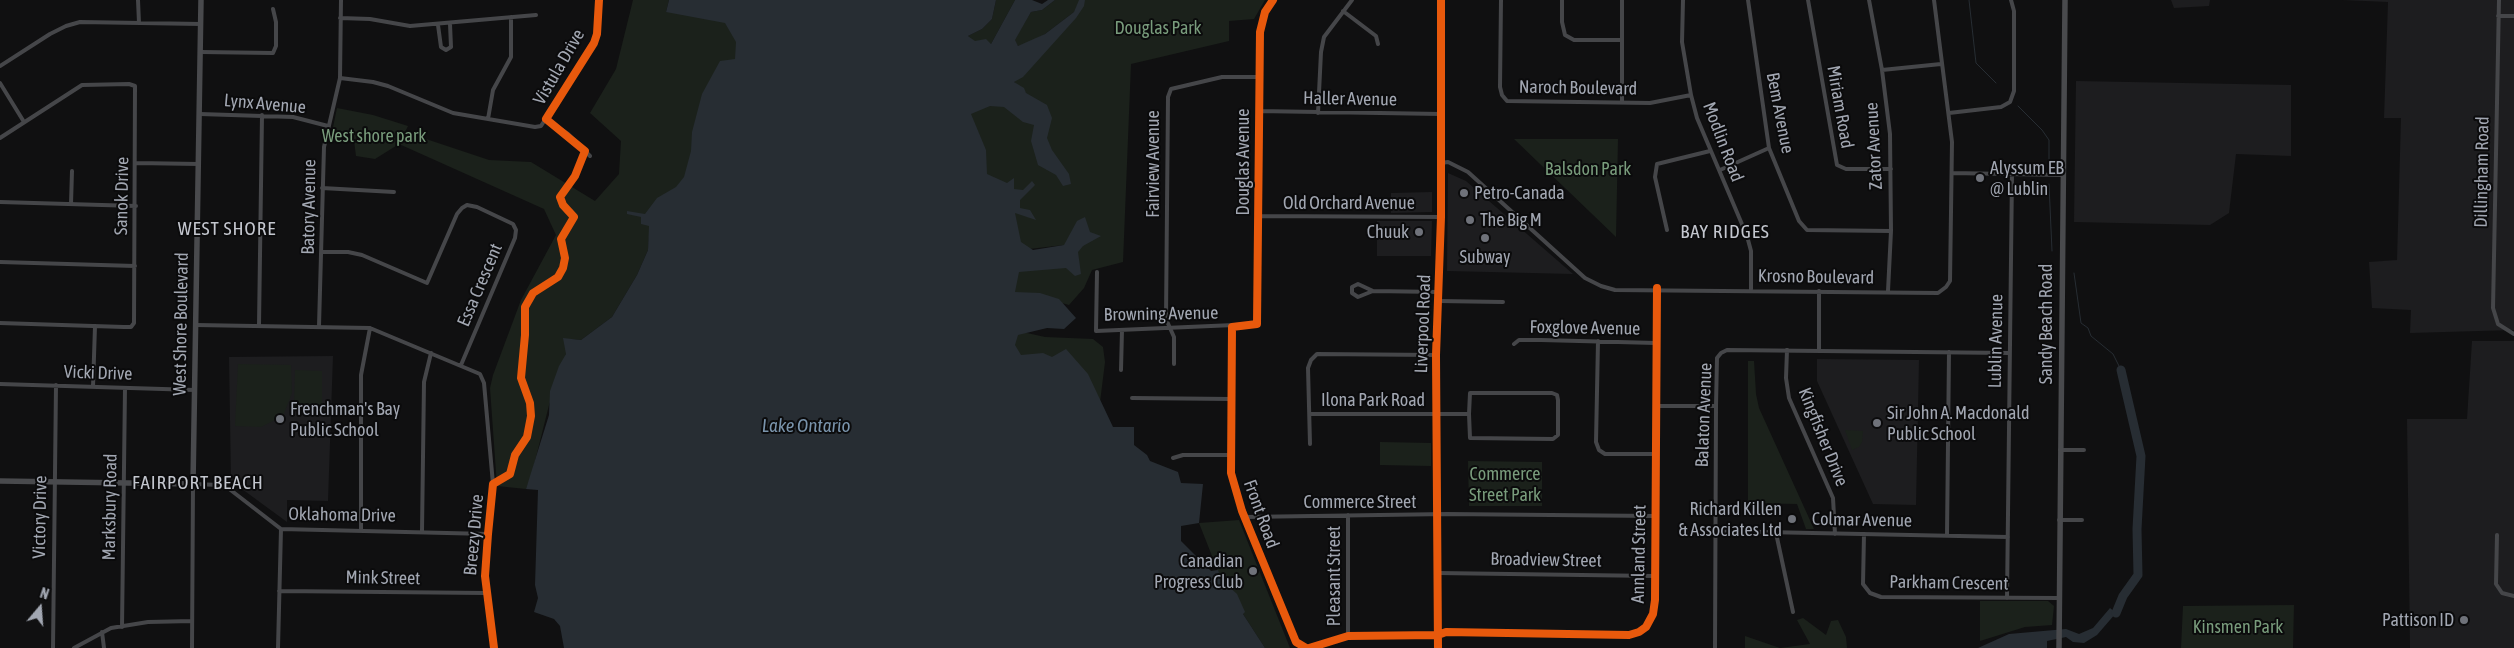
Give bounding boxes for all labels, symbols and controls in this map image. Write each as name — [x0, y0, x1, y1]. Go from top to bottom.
park label: Douglas Park — [1115, 17, 1201, 39]
street label: Vistula Drive — [529, 25, 589, 109]
street label: Miriam Road — [1822, 64, 1858, 150]
street label: Bem Avenue — [1762, 71, 1798, 155]
street label: Naroch Boulevard — [1519, 76, 1637, 100]
street label: Haller Avenue — [1303, 87, 1397, 111]
street label: Lynx Avenue — [223, 90, 307, 118]
street label: Modlin Road — [1698, 99, 1748, 185]
street label: Zator Avenue — [1861, 102, 1887, 190]
street label: Douglas Avenue — [1232, 109, 1254, 215]
street label: Fairview Avenue — [1142, 110, 1164, 218]
street label: Dillingham Road — [2470, 116, 2494, 228]
park label: West shore park — [322, 125, 426, 147]
street label: Sanok Drive — [111, 157, 133, 235]
place label: Alyssum EB @ Lublin — [1990, 157, 2064, 200]
park label: Balsdon Park — [1545, 158, 1631, 180]
street label: Batory Avenue — [297, 159, 321, 255]
marker: Alyssum EB @ Lublin — [1974, 172, 1986, 184]
place label: Petro-Canada — [1474, 182, 1565, 204]
marker: Petro-Canada — [1458, 187, 1470, 199]
street label: Old Orchard Avenue — [1283, 192, 1415, 214]
place label: The Big M — [1480, 209, 1542, 231]
marker: The Big M — [1464, 214, 1476, 226]
district label: WEST SHORE — [176, 218, 278, 240]
place label: Chuuk — [1367, 221, 1409, 243]
district label: BAY RIDGES — [1679, 221, 1771, 243]
marker: Chuuk — [1413, 226, 1425, 238]
marker: Subway — [1479, 232, 1491, 244]
street label: Essa Crescent — [453, 240, 507, 330]
place label: Subway — [1460, 246, 1510, 268]
street label: West Shore Boulevard — [169, 252, 193, 396]
street label: Sandy Beach Road — [2035, 264, 2057, 384]
street label: Krosno Boulevard — [1758, 265, 1874, 289]
street label: Liverpool Road — [1410, 274, 1436, 374]
street label: Lublin Avenue — [1984, 294, 2008, 388]
street label: Browning Avenue — [1104, 302, 1218, 326]
street label: Foxglove Avenue — [1529, 316, 1641, 340]
street label: Vicki Drive — [63, 361, 133, 385]
street label: Balaton Avenue — [1691, 362, 1717, 468]
street label: Kingfisher Drive — [1793, 385, 1853, 489]
street label: Ilona Park Road — [1321, 389, 1425, 411]
place label: Frenchman's Bay Public School — [290, 398, 400, 440]
place label: Sir John A. Macdonald Public School — [1887, 402, 2029, 444]
marker: Frenchman's Bay Public School — [274, 413, 286, 425]
water label: Lake Ontario — [762, 415, 850, 437]
marker: Sir John A. Macdonald Public School — [1871, 417, 1883, 429]
street label: Marksbury Road — [98, 453, 122, 561]
park label: Commerce Street Park — [1469, 463, 1541, 506]
district label: FAIRPORT BEACH — [130, 472, 266, 494]
street label: Victory Drive — [28, 475, 52, 559]
street label: Front Road — [1239, 477, 1283, 551]
street label: Commerce Street — [1304, 491, 1416, 513]
street label: Breezy Drive — [460, 494, 488, 576]
place label: Richard Killen & Associates Ltd — [1679, 498, 1782, 540]
street label: Oklahoma Drive — [288, 503, 396, 527]
street label: Annland Street — [1627, 504, 1651, 604]
street label: Colmar Avenue — [1812, 508, 1912, 532]
marker: Richard Killen & Associates Ltd — [1786, 513, 1798, 525]
street label: Pleasant Street — [1323, 526, 1345, 626]
street label: Broadview Street — [1490, 548, 1602, 572]
place label: Canadian Progress Club — [1154, 550, 1243, 592]
marker: Canadian Progress Club — [1247, 565, 1259, 577]
street label: Mink Street — [345, 567, 421, 589]
street label: Parkham Crescent — [1889, 571, 2009, 595]
north arrow — [15, 583, 65, 633]
text: N — [38, 585, 51, 603]
place label: Pattison ID — [2382, 609, 2454, 631]
marker: Pattison ID — [2458, 614, 2470, 626]
park label: Kinsmen Park — [2193, 616, 2283, 638]

